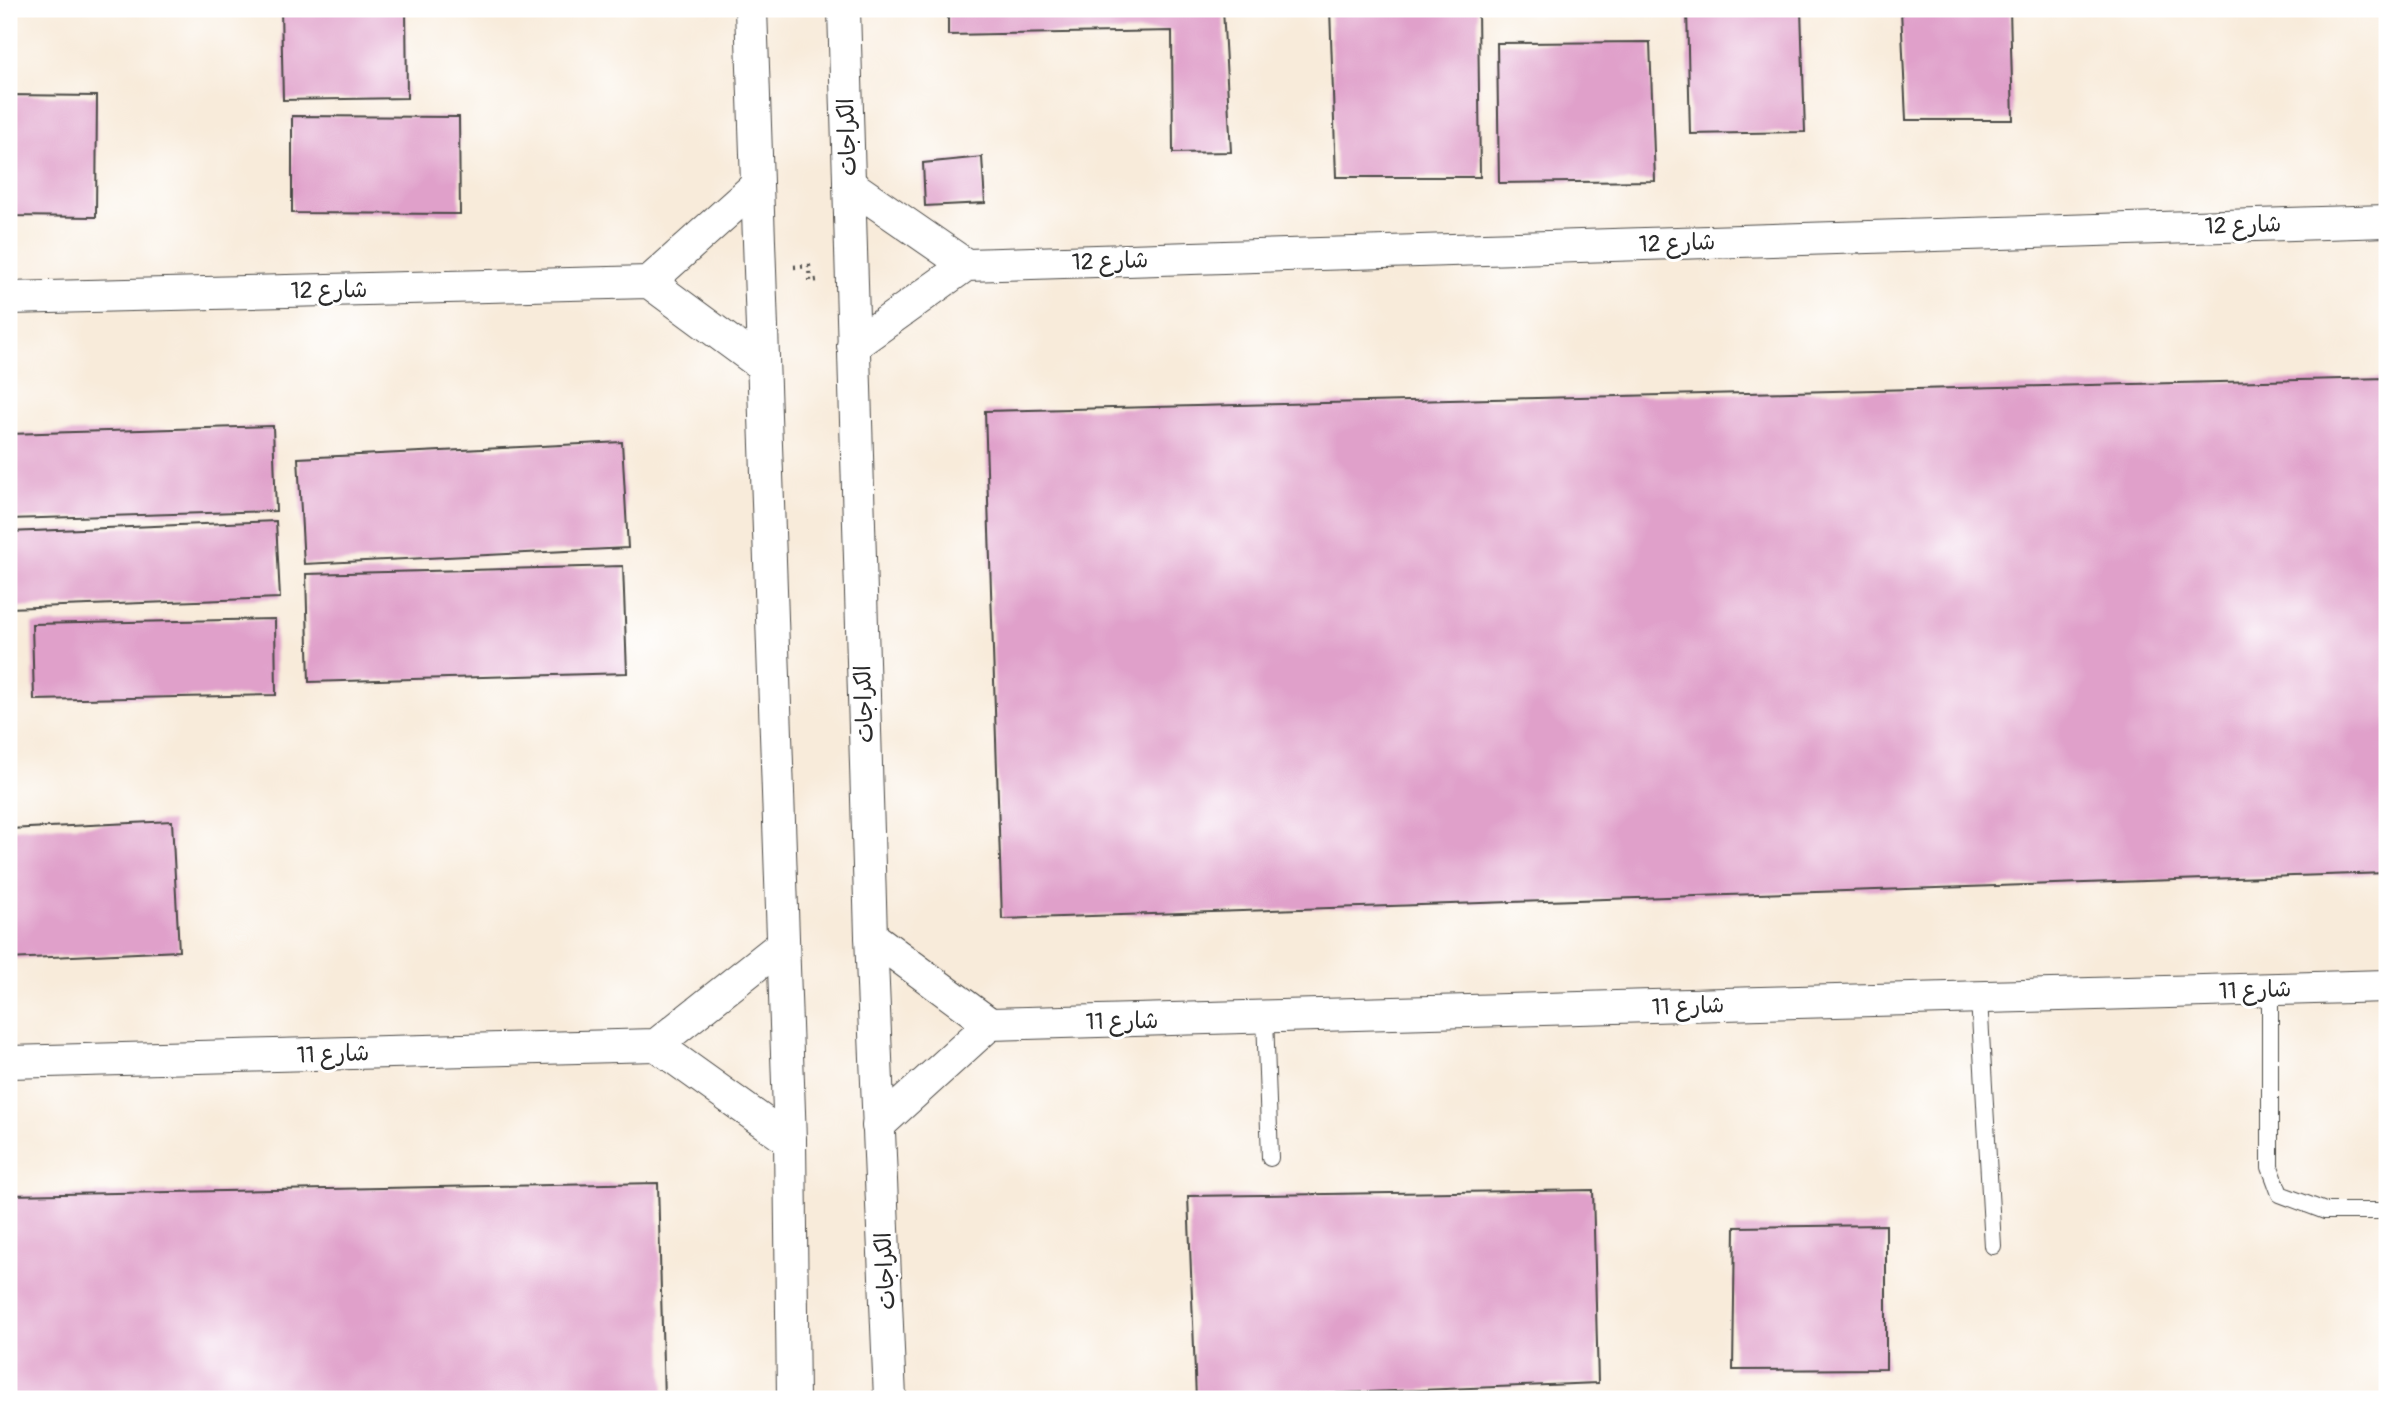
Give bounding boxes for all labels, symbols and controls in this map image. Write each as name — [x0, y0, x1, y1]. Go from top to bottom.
street label: الكراجات — [831, 98, 863, 176]
street label: شارع 12 — [2204, 209, 2282, 242]
street label: شارع 12 — [1638, 227, 1716, 260]
street label: شارع 12 — [1071, 245, 1149, 278]
street label: شارع 12 — [290, 275, 368, 306]
street label: الكراجات — [848, 665, 880, 743]
street label: شارع 11 — [2218, 974, 2292, 1007]
street label: شارع 11 — [1651, 990, 1725, 1023]
street label: شارع 11 — [1085, 1006, 1159, 1037]
street label: شارع 11 — [296, 1038, 370, 1071]
street label: الكراجات — [868, 1231, 902, 1311]

